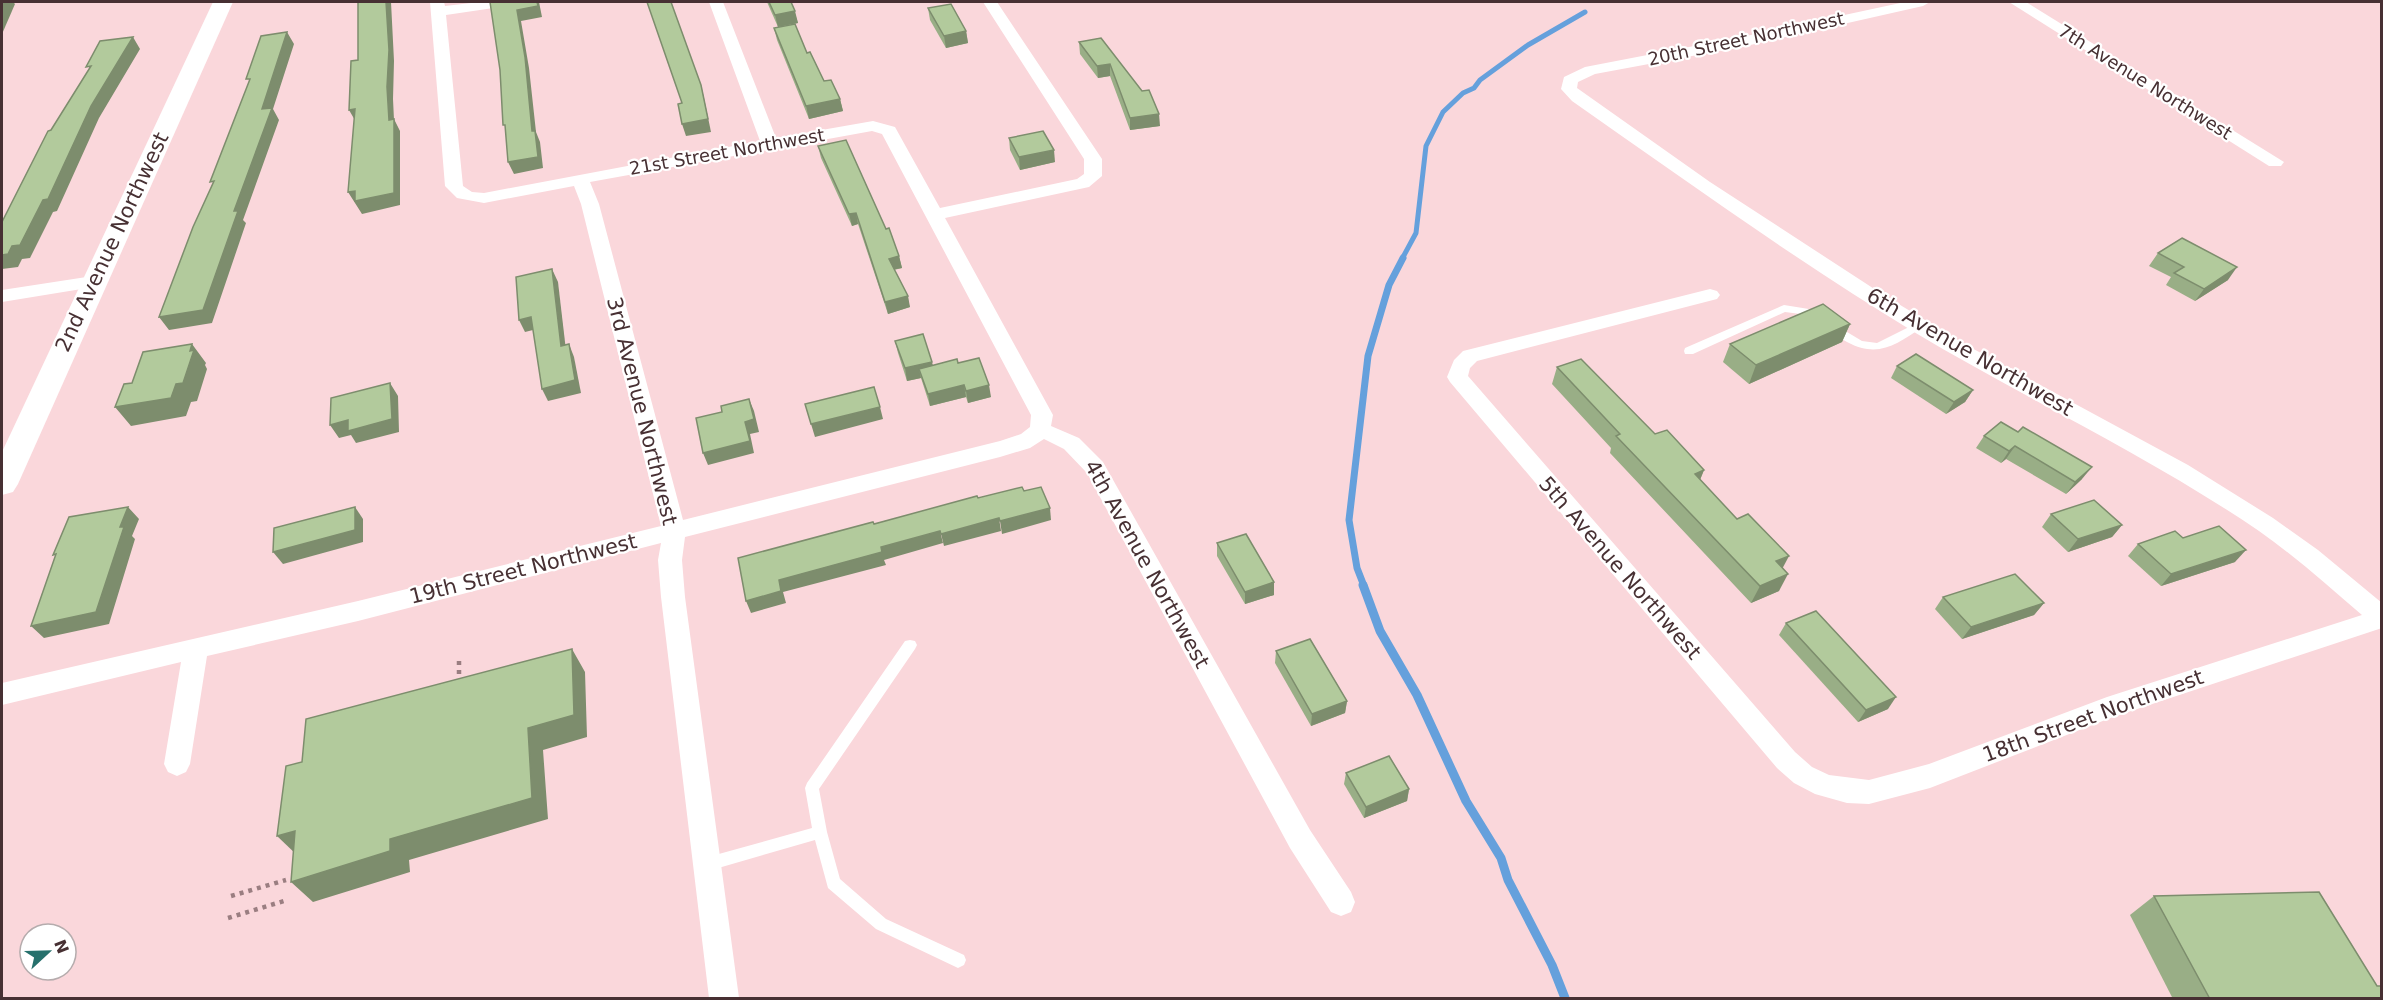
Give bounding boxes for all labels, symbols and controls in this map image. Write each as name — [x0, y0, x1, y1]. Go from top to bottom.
street label: 20th Street Northwest — [1646, 7, 1846, 70]
street label: 7th Avenue Northwest — [2055, 19, 2236, 144]
street label: 21st Street Northwest — [628, 124, 826, 179]
street label: 2nd Avenue Northwest — [51, 128, 173, 356]
street label: 6th Avenue Northwest — [1863, 283, 2077, 421]
street label: 3rd Avenue Northwest — [602, 294, 682, 528]
street label: 4th Avenue Northwest — [1080, 456, 1214, 672]
street label: 5th Avenue Northwest — [1534, 472, 1706, 664]
street label: 19th Street Northwest — [407, 529, 639, 609]
street label: 18th Street Northwest — [1979, 665, 2207, 767]
north arrow — [18, 922, 78, 982]
text: N — [50, 937, 73, 956]

